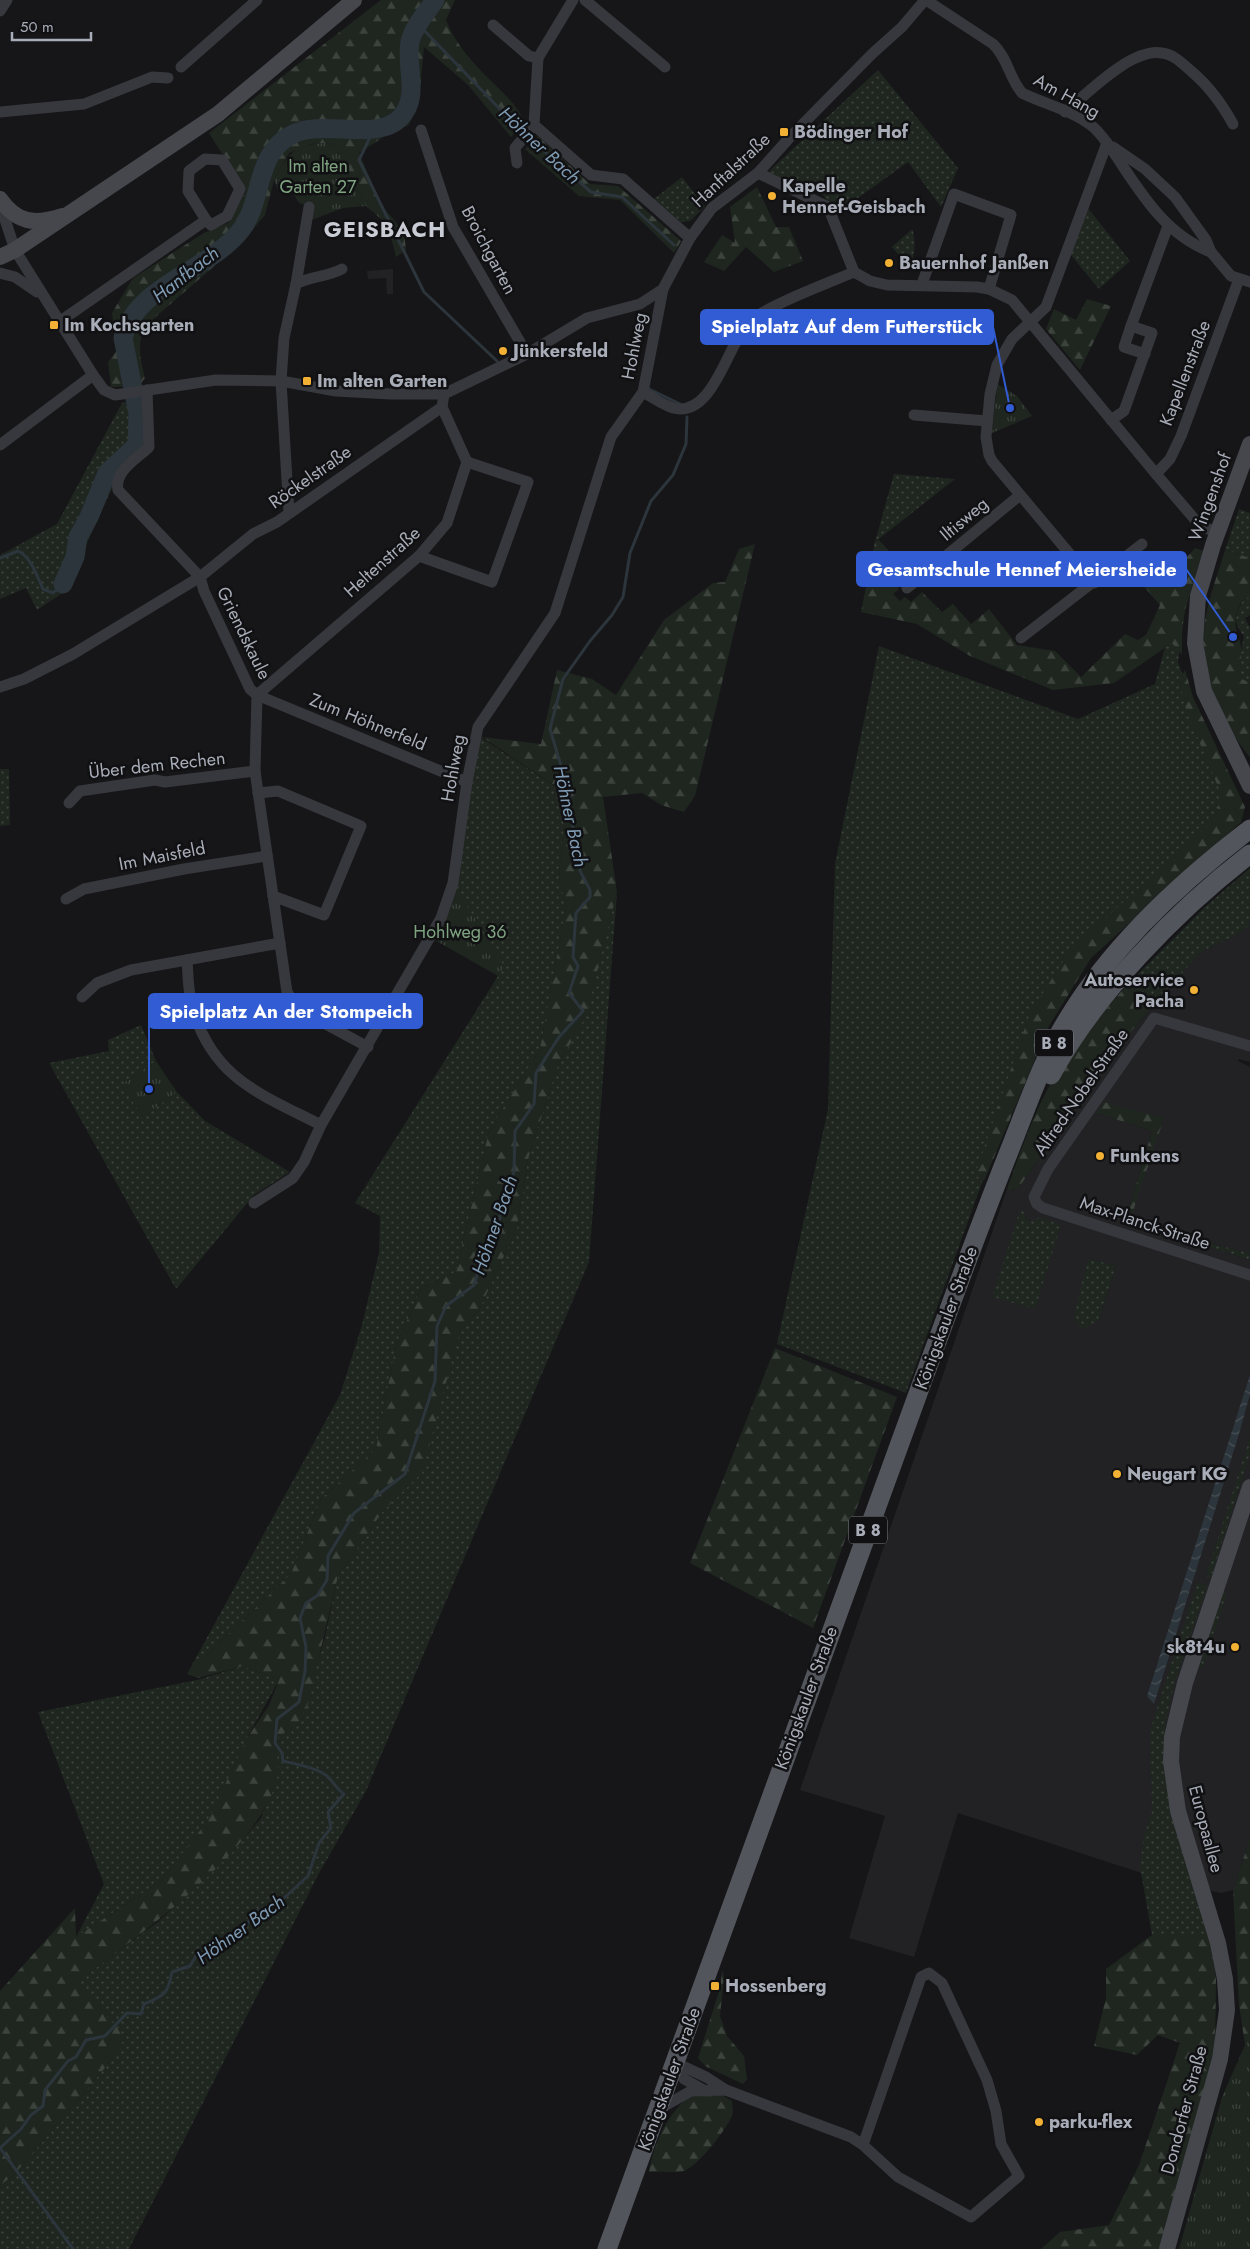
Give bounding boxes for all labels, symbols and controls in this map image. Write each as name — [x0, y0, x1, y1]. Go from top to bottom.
scale bar — [12, 10, 91, 42]
text: 50 m — [20, 16, 54, 38]
street label: Am Hang — [1029, 67, 1105, 125]
water label: Höhner Bach — [493, 100, 587, 191]
place label: Bödinger Hof — [794, 119, 909, 145]
marker: Bödinger Hof — [778, 126, 790, 138]
street label: Hanftalstraße — [686, 127, 776, 213]
park label: Im alten Garten 27 — [280, 153, 357, 200]
place label: Kapelle Hennef-Geisbach — [782, 173, 926, 220]
marker: Kapelle Hennef-Geisbach — [766, 190, 778, 202]
street label: Broichgarten — [455, 201, 523, 299]
district label: GEISBACH — [324, 213, 446, 245]
water label: Hanfbach — [146, 240, 224, 309]
place label: Bauernhof Janßen — [899, 250, 1049, 276]
marker: Bauernhof Janßen — [883, 257, 895, 269]
street label: Hohlweg — [615, 310, 653, 382]
callout: Spielplatz Auf dem Futterstück — [701, 310, 993, 344]
place label: Im Kochsgarten — [64, 312, 194, 338]
text: Spielplatz Auf dem Futterstück — [711, 313, 983, 340]
street label: Kapellenstraße — [1153, 316, 1217, 430]
marker: Im Kochsgarten — [48, 319, 60, 331]
place label: Jünkersfeld — [510, 338, 608, 364]
marker: Jünkersfeld — [497, 345, 509, 357]
place label: Im alten Garten — [317, 368, 447, 394]
marker: Im alten Garten — [301, 375, 313, 387]
street label: Röckelstraße — [263, 439, 357, 515]
street label: Wingenshof — [1182, 448, 1238, 545]
street label: Iltisweg — [934, 491, 994, 547]
street label: Heltenstraße — [338, 520, 426, 604]
callout: Gesamtschule Hennef Meiersheide — [857, 552, 1186, 586]
text: Gesamtschule Hennef Meiersheide — [867, 556, 1177, 583]
street label: Griendskaule — [210, 582, 278, 684]
street label: Zum Höhnerfeld — [306, 687, 430, 757]
street label: Hohlweg — [434, 732, 472, 804]
street label: Über dem Rechen — [87, 745, 227, 785]
water label: Höhner Bach — [547, 763, 594, 869]
street label: Im Maisfeld — [116, 835, 208, 877]
park label: Hohlweg 36 — [413, 919, 507, 945]
place label: Autoservice Pacha — [1083, 967, 1184, 1014]
marker: Autoservice Pacha — [1188, 984, 1200, 996]
callout: Spielplatz An der Stompeich — [149, 994, 422, 1028]
text: Spielplatz An der Stompeich — [159, 998, 413, 1025]
street label: Alfred-Nobel-Straße — [1027, 1023, 1135, 1161]
road number: B 8 — [1035, 1030, 1073, 1056]
place label: Funkens — [1110, 1143, 1179, 1169]
marker: Funkens — [1094, 1150, 1106, 1162]
water label: Höhner Bach — [465, 1172, 524, 1278]
street label: Max-Planck-Straße — [1077, 1190, 1213, 1256]
street label: Königskauler Straße — [908, 1243, 984, 1393]
place label: Neugart KG — [1127, 1461, 1228, 1487]
marker: Neugart KG — [1111, 1468, 1123, 1480]
road number: B 8 — [849, 1516, 887, 1544]
street label: Königskauler Straße — [768, 1623, 844, 1773]
place label: sk8t4u — [1166, 1634, 1225, 1660]
marker: sk8t4u — [1229, 1641, 1241, 1653]
street label: Europaallee — [1182, 1782, 1230, 1876]
water label: Höhner Bach — [191, 1888, 290, 1971]
place label: Hossenberg — [725, 1973, 826, 1999]
marker: Hossenberg — [709, 1980, 721, 1992]
street label: Königskauler Straße — [631, 2004, 707, 2154]
street label: Dondorfer Straße — [1154, 2043, 1214, 2177]
place label: parku-flex — [1049, 2109, 1133, 2135]
marker: parku-flex — [1033, 2116, 1045, 2128]

